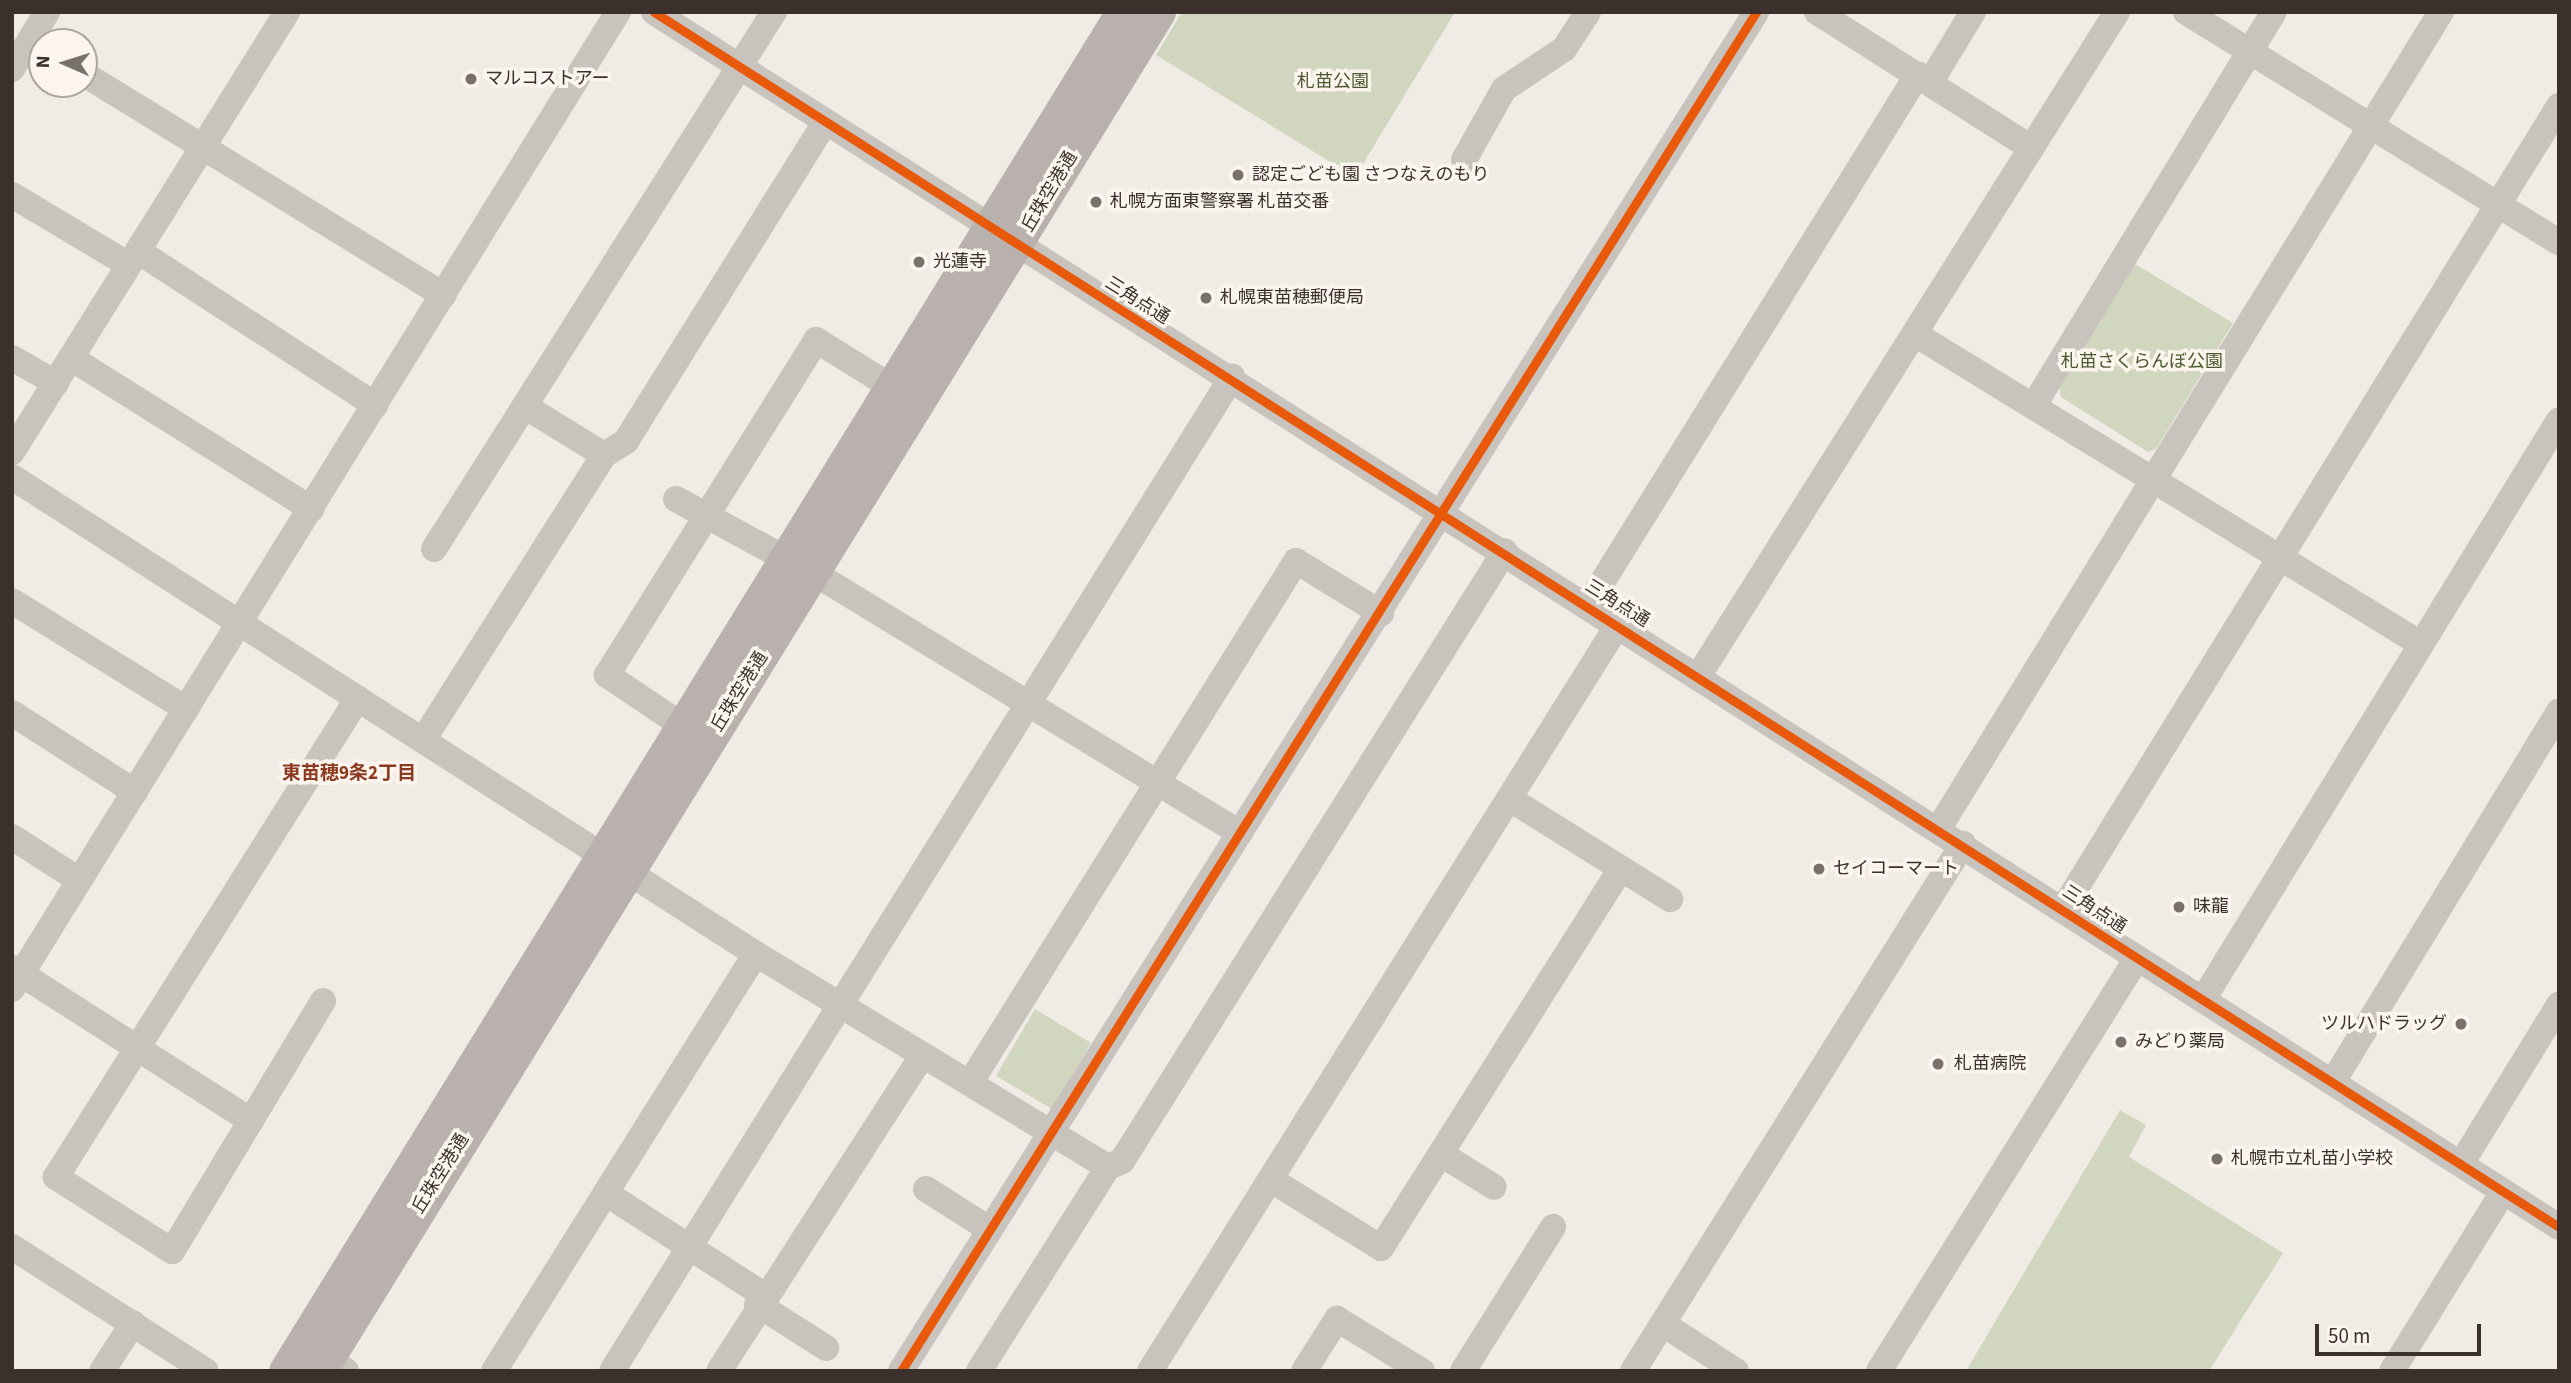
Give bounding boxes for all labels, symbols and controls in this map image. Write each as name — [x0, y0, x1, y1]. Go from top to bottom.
north arrow — [28, 28, 98, 98]
text: N — [30, 55, 57, 69]
place label: マルコストアー — [485, 68, 610, 90]
marker: マルコストアー — [463, 71, 479, 87]
park label: 札苗公園 — [1297, 71, 1369, 93]
street label: 丘珠空港通 — [1018, 148, 1082, 236]
place label: 認定ごども園 さつなえのもり — [1252, 164, 1490, 186]
marker: 認定ごども園 さつなえのもり — [1230, 167, 1246, 183]
place label: 札幌方面東警察署 札苗交番 — [1110, 191, 1330, 213]
marker: 札幌方面東警察署 札苗交番 — [1088, 194, 1104, 210]
place label: 光蓮寺 — [933, 251, 987, 273]
marker: 光蓮寺 — [911, 254, 927, 270]
street label: 三角点通 — [1101, 273, 1173, 329]
place label: 札幌東苗穂郵便局 — [1220, 287, 1364, 309]
marker: 札幌東苗穂郵便局 — [1198, 290, 1214, 306]
park label: 札苗さくらんぼ公園 — [2061, 351, 2223, 373]
street label: 三角点通 — [1581, 576, 1653, 632]
street label: 丘珠空港通 — [707, 648, 773, 736]
district label: 東苗穂9条2丁目 — [282, 763, 416, 785]
place label: セイコーマート — [1833, 858, 1959, 880]
marker: セイコーマート — [1811, 861, 1827, 877]
street label: 三角点通 — [2058, 881, 2130, 939]
place label: 味龍 — [2193, 896, 2229, 918]
marker: 味龍 — [2171, 899, 2187, 915]
place label: ツルハドラッグ — [2321, 1013, 2447, 1035]
marker: ツルハドラッグ — [2453, 1016, 2469, 1032]
place label: みどり薬局 — [2135, 1031, 2225, 1053]
marker: みどり薬局 — [2113, 1034, 2129, 1050]
place label: 札苗病院 — [1954, 1053, 2026, 1075]
marker: 札苗病院 — [1928, 1054, 1948, 1074]
street label: 丘珠空港通 — [408, 1130, 474, 1218]
place label: 札幌市立札苗小学校 — [2231, 1148, 2393, 1170]
marker: 札幌市立札苗小学校 — [2209, 1151, 2225, 1167]
scale bar — [2319, 1310, 2485, 1354]
text: 50 m — [2328, 1321, 2370, 1351]

